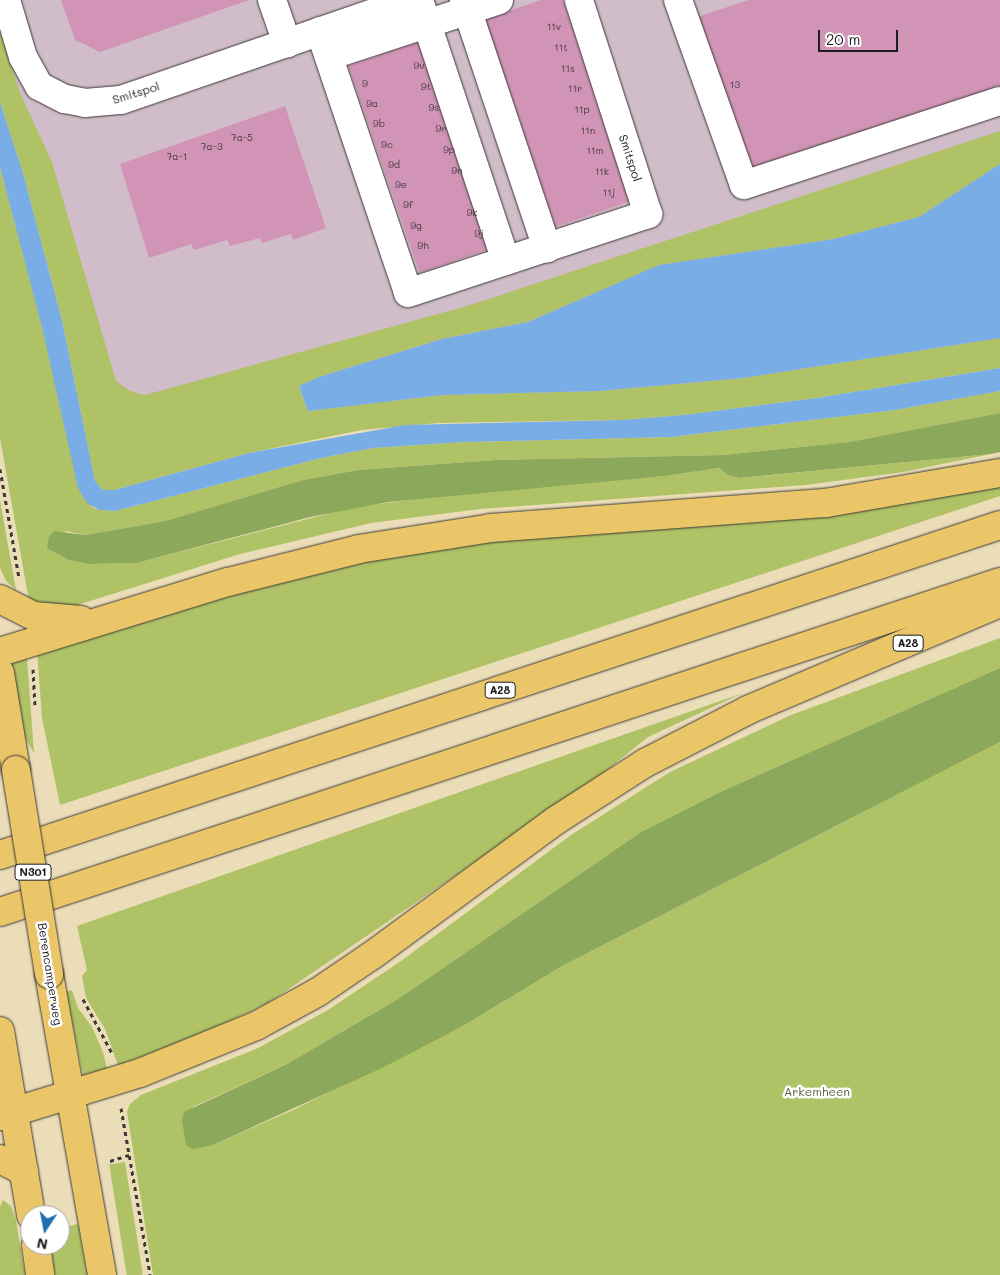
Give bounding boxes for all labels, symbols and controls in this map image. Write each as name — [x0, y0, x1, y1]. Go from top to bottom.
scale bar — [820, 20, 900, 52]
house number: 11v — [547, 21, 561, 33]
text: 20 m — [826, 29, 860, 49]
house number: 11t — [554, 42, 568, 54]
house number: 9v — [413, 60, 425, 72]
house number: 11s — [561, 63, 575, 75]
house number: 9 — [362, 78, 368, 90]
street label: Smitspol — [111, 79, 161, 107]
house number: 13 — [730, 79, 740, 91]
house number: 9t — [421, 81, 431, 93]
house number: 11r — [568, 83, 582, 95]
house number: 9a — [366, 98, 378, 110]
house number: 9s — [429, 102, 439, 114]
house number: 11p — [574, 104, 590, 116]
house number: 9b — [373, 118, 385, 130]
house number: 9r — [436, 123, 446, 135]
house number: 11n — [581, 125, 595, 137]
house number: 7a-5 — [231, 132, 253, 144]
street label: Smitspol — [616, 133, 644, 183]
house number: 9c — [381, 139, 393, 151]
house number: 7a-3 — [201, 141, 223, 153]
house number: 9p — [443, 144, 455, 156]
house number: 11m — [587, 145, 603, 157]
house number: 7a-1 — [167, 151, 187, 163]
house number: 9d — [388, 159, 400, 171]
house number: 9n — [451, 165, 463, 177]
house number: 11k — [595, 166, 609, 178]
house number: 9e — [395, 179, 407, 191]
house number: 11j — [603, 187, 615, 199]
house number: 9f — [403, 199, 413, 211]
house number: 9k — [466, 207, 478, 219]
house number: 9g — [410, 220, 422, 232]
house number: 9j — [474, 228, 484, 240]
house number: 9h — [417, 240, 429, 252]
road number: A28 — [892, 634, 924, 651]
road number: A28 — [484, 682, 516, 698]
road number: N301 — [14, 864, 52, 880]
street label: Berencamperweg — [35, 922, 65, 1026]
park label: Arkemheen — [784, 1085, 850, 1099]
north arrow — [20, 1205, 70, 1255]
text: N — [35, 1234, 49, 1255]

